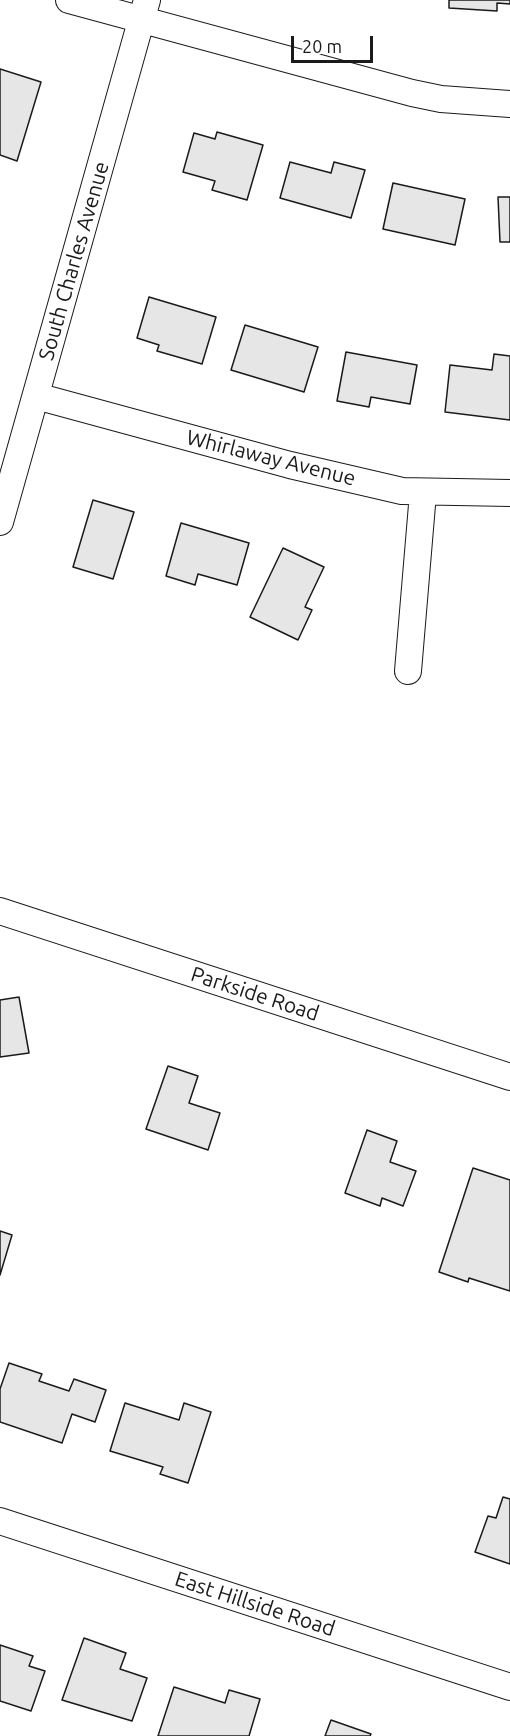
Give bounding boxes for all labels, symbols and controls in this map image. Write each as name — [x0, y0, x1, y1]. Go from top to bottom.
scale bar — [294, 24, 376, 62]
text: 20 m — [302, 36, 342, 56]
street label: South Charles Avenue — [34, 159, 114, 363]
street label: Whirlaway Avenue — [184, 425, 358, 491]
street label: Parkside Road — [188, 961, 322, 1027]
street label: East Hillside Road — [172, 1566, 338, 1642]

